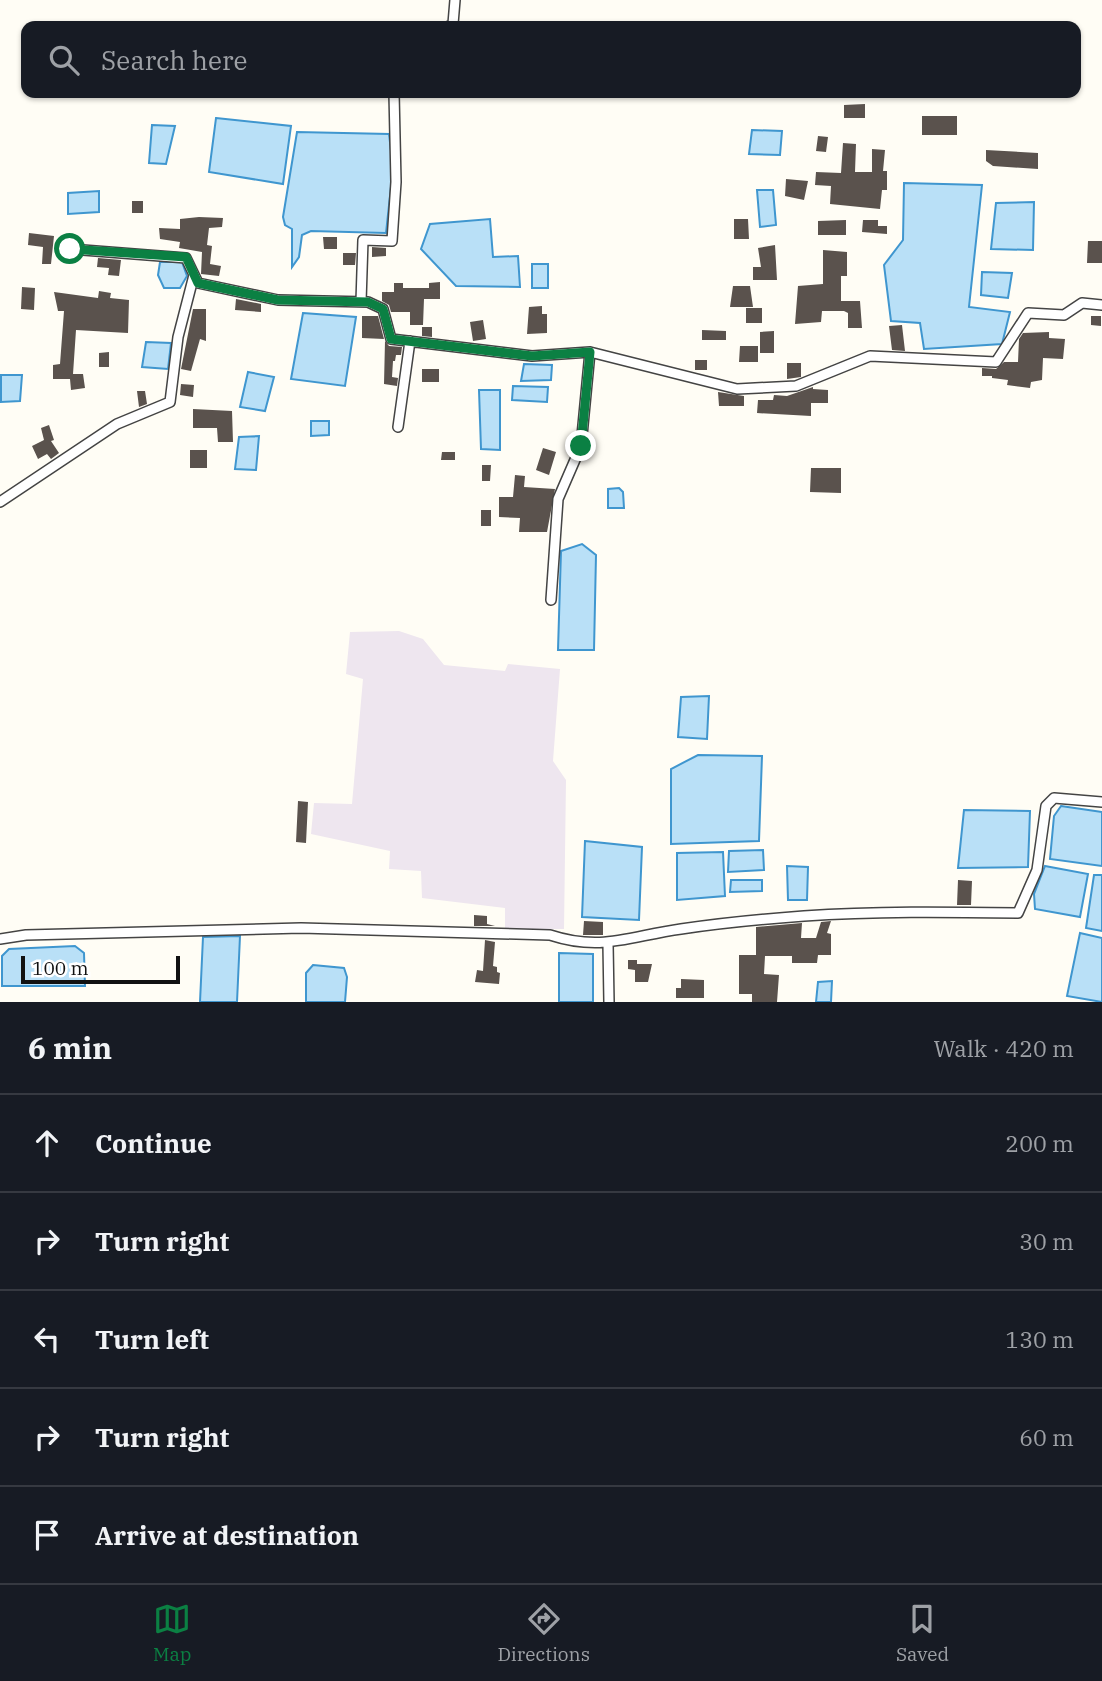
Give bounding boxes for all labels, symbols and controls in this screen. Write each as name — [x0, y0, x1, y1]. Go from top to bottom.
search box — [21, 21, 1081, 98]
icon: search — [45, 41, 83, 79]
text: Search here — [101, 43, 247, 77]
route start — [54, 233, 85, 264]
route end — [565, 430, 596, 461]
scale bar — [21, 953, 180, 985]
text: 100 m — [32, 956, 89, 980]
text: 6 min — [28, 1028, 112, 1067]
text: Walk · 420 m — [933, 1033, 1074, 1063]
icon: ahead — [28, 1124, 66, 1162]
text: Continue — [95, 1126, 212, 1160]
text: 200 m — [1005, 1128, 1074, 1158]
icon: right — [28, 1222, 66, 1260]
text: Turn right — [95, 1224, 229, 1258]
text: 30 m — [1019, 1226, 1074, 1256]
icon: left — [28, 1320, 66, 1358]
text: Turn left — [95, 1322, 209, 1356]
text: 130 m — [1005, 1324, 1074, 1354]
icon: right — [28, 1418, 66, 1456]
text: Turn right — [95, 1420, 229, 1454]
text: 60 m — [1019, 1422, 1074, 1452]
icon: arrive — [28, 1516, 66, 1554]
text: Arrive at destination — [95, 1518, 359, 1552]
tab: Map — [153, 1600, 192, 1666]
tab: Directions — [497, 1600, 590, 1666]
tab: Saved — [896, 1600, 949, 1666]

